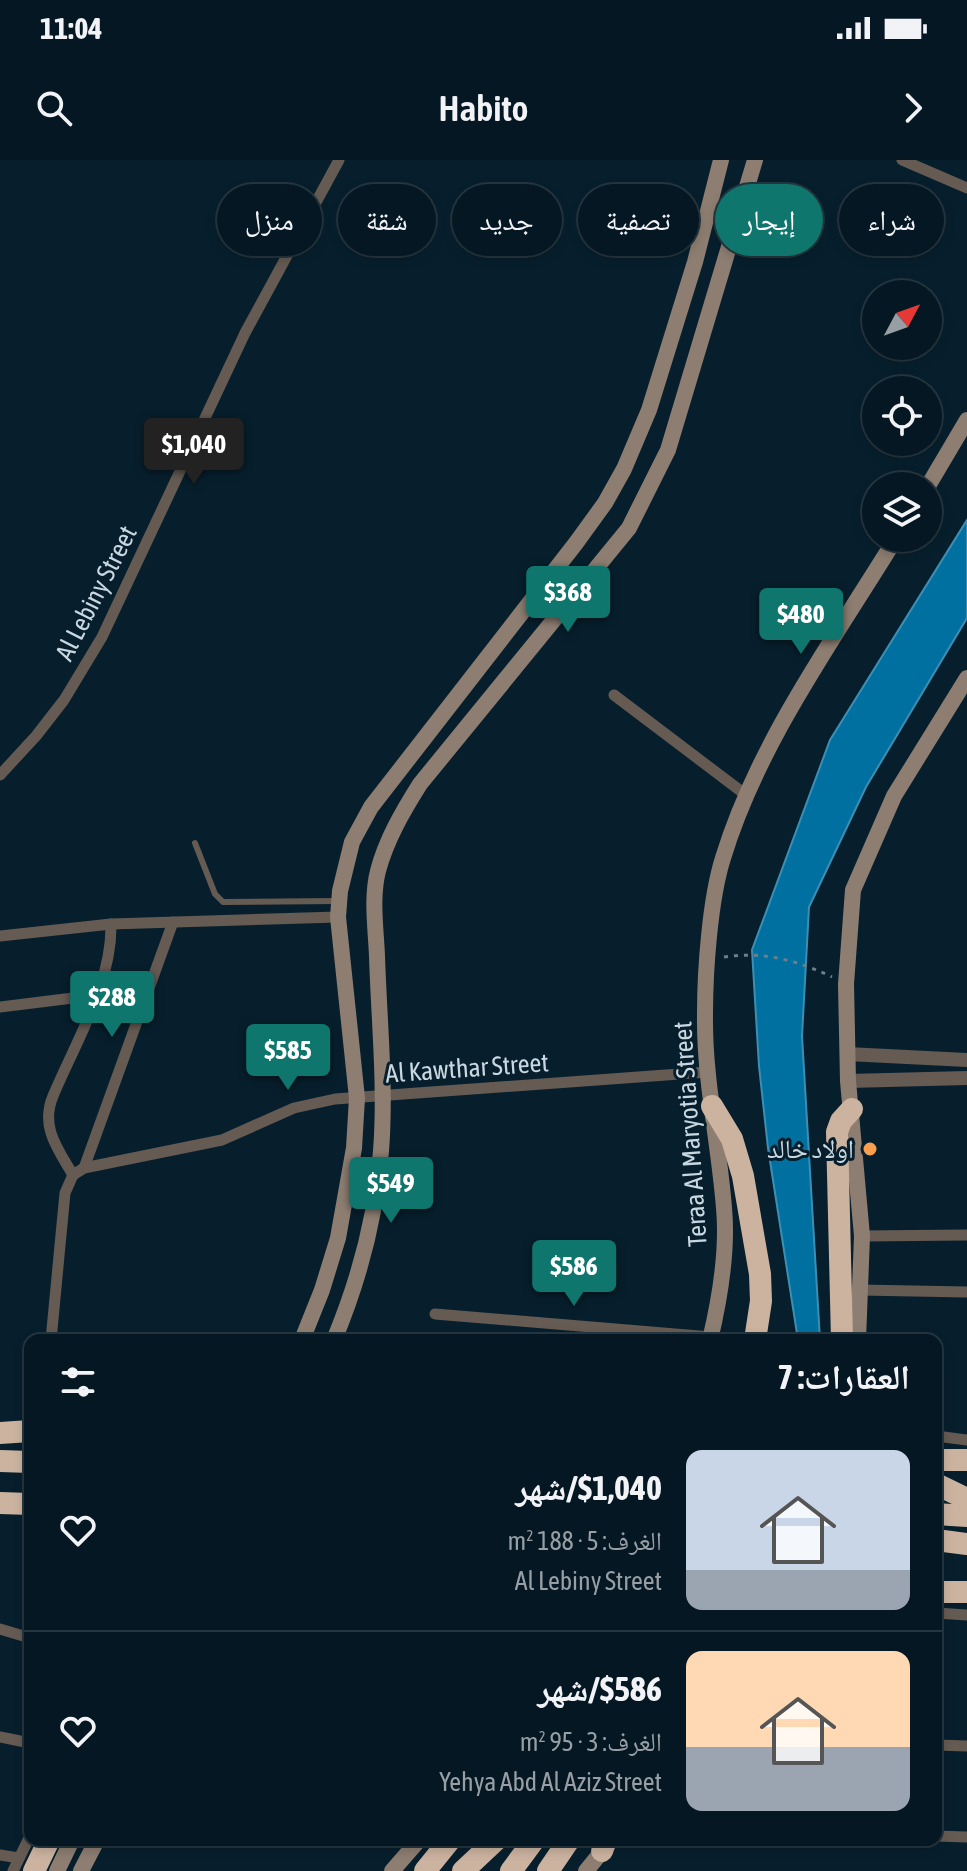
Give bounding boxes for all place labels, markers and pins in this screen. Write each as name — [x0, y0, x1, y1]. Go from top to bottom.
pin: $1,040 — [129, 418, 259, 486]
pin: $368 — [521, 566, 615, 634]
pin: $480 — [754, 588, 848, 656]
pin: $288 — [65, 971, 159, 1039]
pin: $585 — [241, 1024, 335, 1092]
place label: اولاد خالد — [767, 1134, 854, 1164]
marker: اولاد خالد — [861, 1140, 879, 1158]
pin: $549 — [344, 1157, 438, 1225]
pin: $586 — [527, 1240, 621, 1308]

